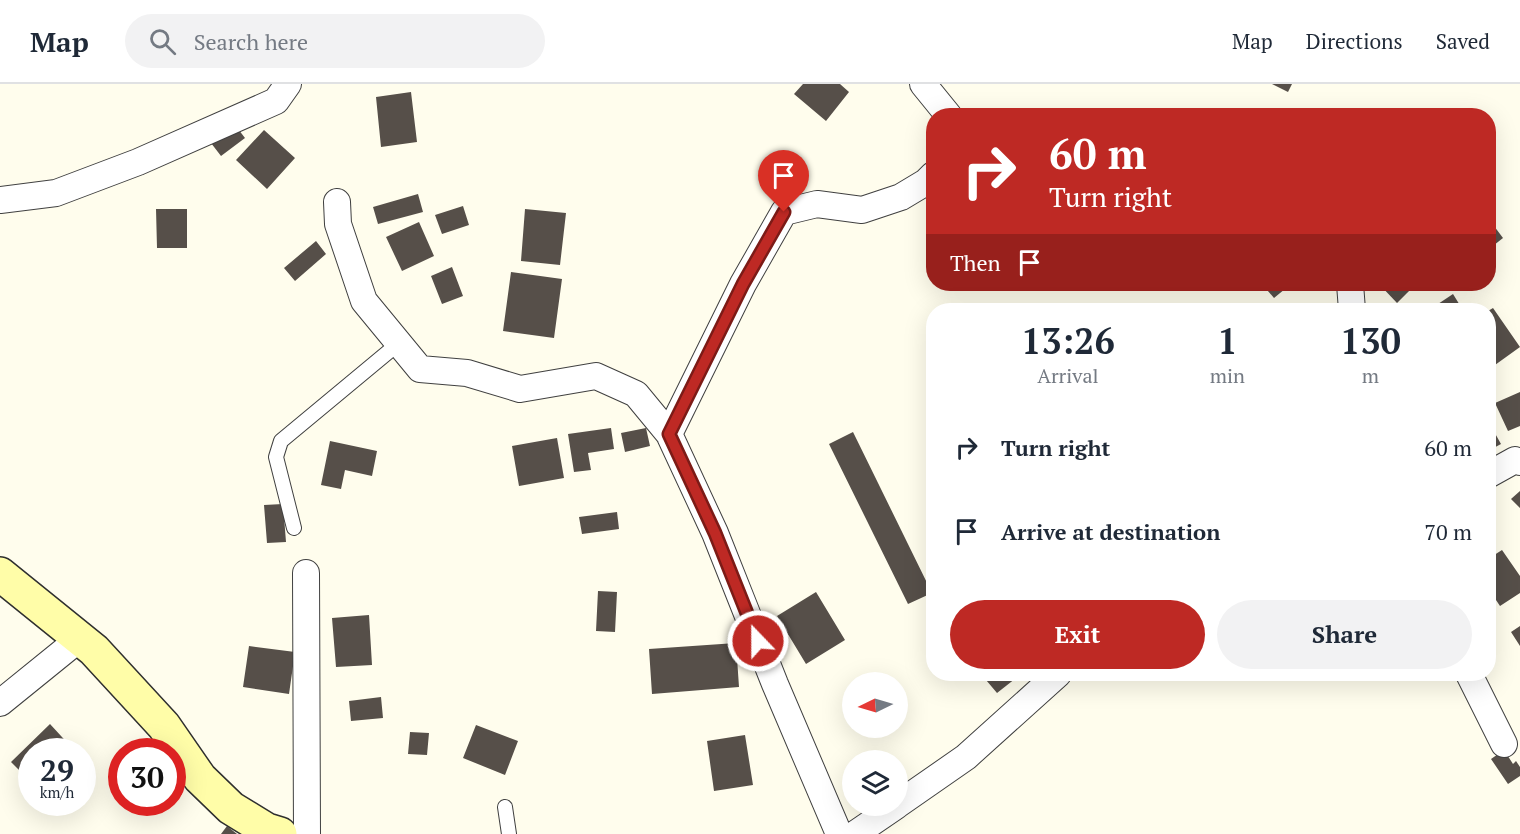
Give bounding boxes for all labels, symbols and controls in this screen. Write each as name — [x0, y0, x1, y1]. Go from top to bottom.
search box — [125, 14, 545, 68]
text: Map — [30, 23, 89, 60]
icon: search — [146, 25, 179, 58]
text: Search here — [194, 27, 308, 56]
text: Map — [1232, 27, 1273, 55]
text: Directions — [1306, 27, 1403, 55]
text: Saved — [1436, 27, 1490, 55]
text: 60 m — [1049, 125, 1147, 181]
icon: right — [950, 132, 1028, 210]
pin — [758, 150, 809, 212]
icon: arrive — [767, 159, 800, 192]
text: Turn right — [1049, 179, 1172, 215]
icon: arrive — [1013, 246, 1046, 279]
text: Then — [950, 248, 1001, 277]
text: 13:26 — [1021, 317, 1115, 364]
text: 1 — [1217, 317, 1238, 364]
text: 130 — [1340, 317, 1401, 364]
text: Arrival — [1037, 362, 1099, 389]
text: min — [1210, 362, 1245, 389]
text: m — [1362, 362, 1379, 389]
icon: right — [950, 431, 983, 464]
text: Turn right — [1001, 433, 1110, 462]
text: 60 m — [1424, 433, 1472, 462]
icon: arrive — [950, 515, 983, 548]
text: Arrive at destination — [1001, 517, 1220, 546]
text: 70 m — [1424, 517, 1472, 546]
button: Exit — [950, 600, 1205, 669]
button: Share — [1217, 600, 1472, 669]
position arrow — [726, 609, 790, 673]
north arrow — [842, 672, 908, 738]
map controls — [842, 672, 908, 816]
speed limit sign: 30 — [108, 738, 186, 816]
text: 29 — [40, 750, 74, 790]
button: layers — [842, 750, 908, 816]
text: km/h — [40, 782, 74, 802]

